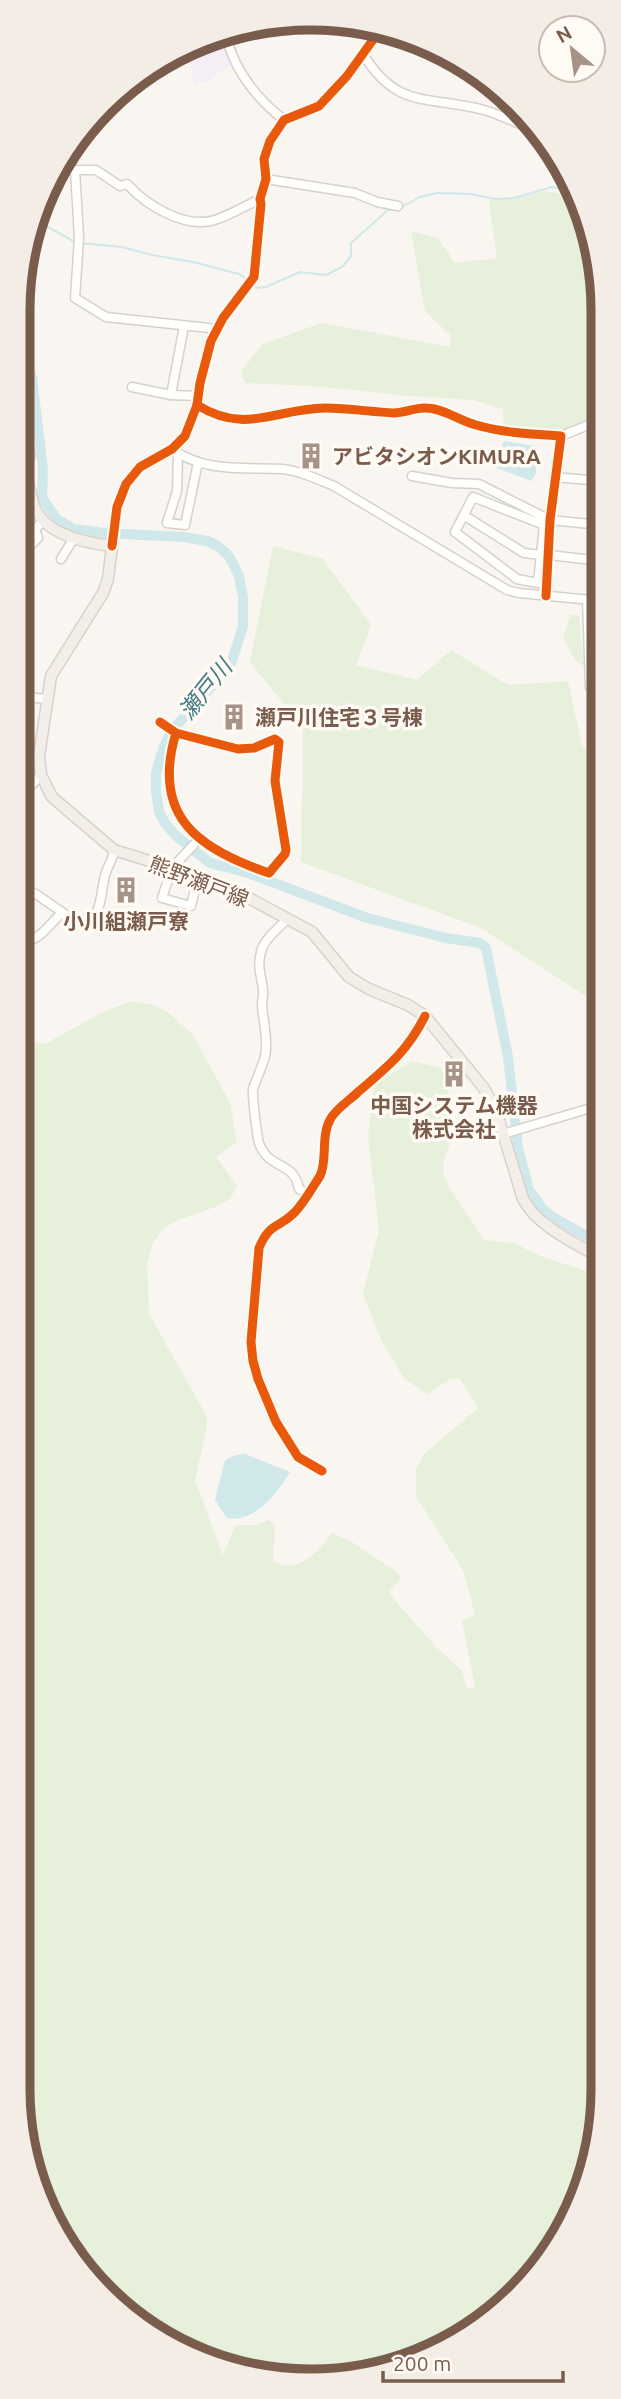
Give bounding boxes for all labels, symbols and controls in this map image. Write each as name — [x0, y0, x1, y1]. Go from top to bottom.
north arrow — [537, 14, 607, 84]
text: N — [552, 21, 575, 47]
building icon: アビタシオンKIMURA — [296, 441, 326, 471]
place label: アビタシオンKIMURA — [332, 444, 541, 468]
water label: 瀬戸川 — [174, 652, 238, 724]
building icon: 瀬戸川住宅３号棟 — [219, 702, 249, 732]
place label: 瀬戸川住宅３号棟 — [255, 705, 423, 729]
street label: 熊野瀬戸線 — [146, 851, 252, 911]
building icon: 小川組瀬戸寮 — [111, 875, 141, 905]
place label: 小川組瀬戸寮 — [63, 909, 189, 933]
building icon: 中国システム機器 株式会社 — [439, 1059, 469, 1089]
place label: 中国システム機器 株式会社 — [370, 1093, 538, 1141]
scale bar — [383, 2340, 563, 2384]
text: 200 m — [393, 2351, 451, 2375]

